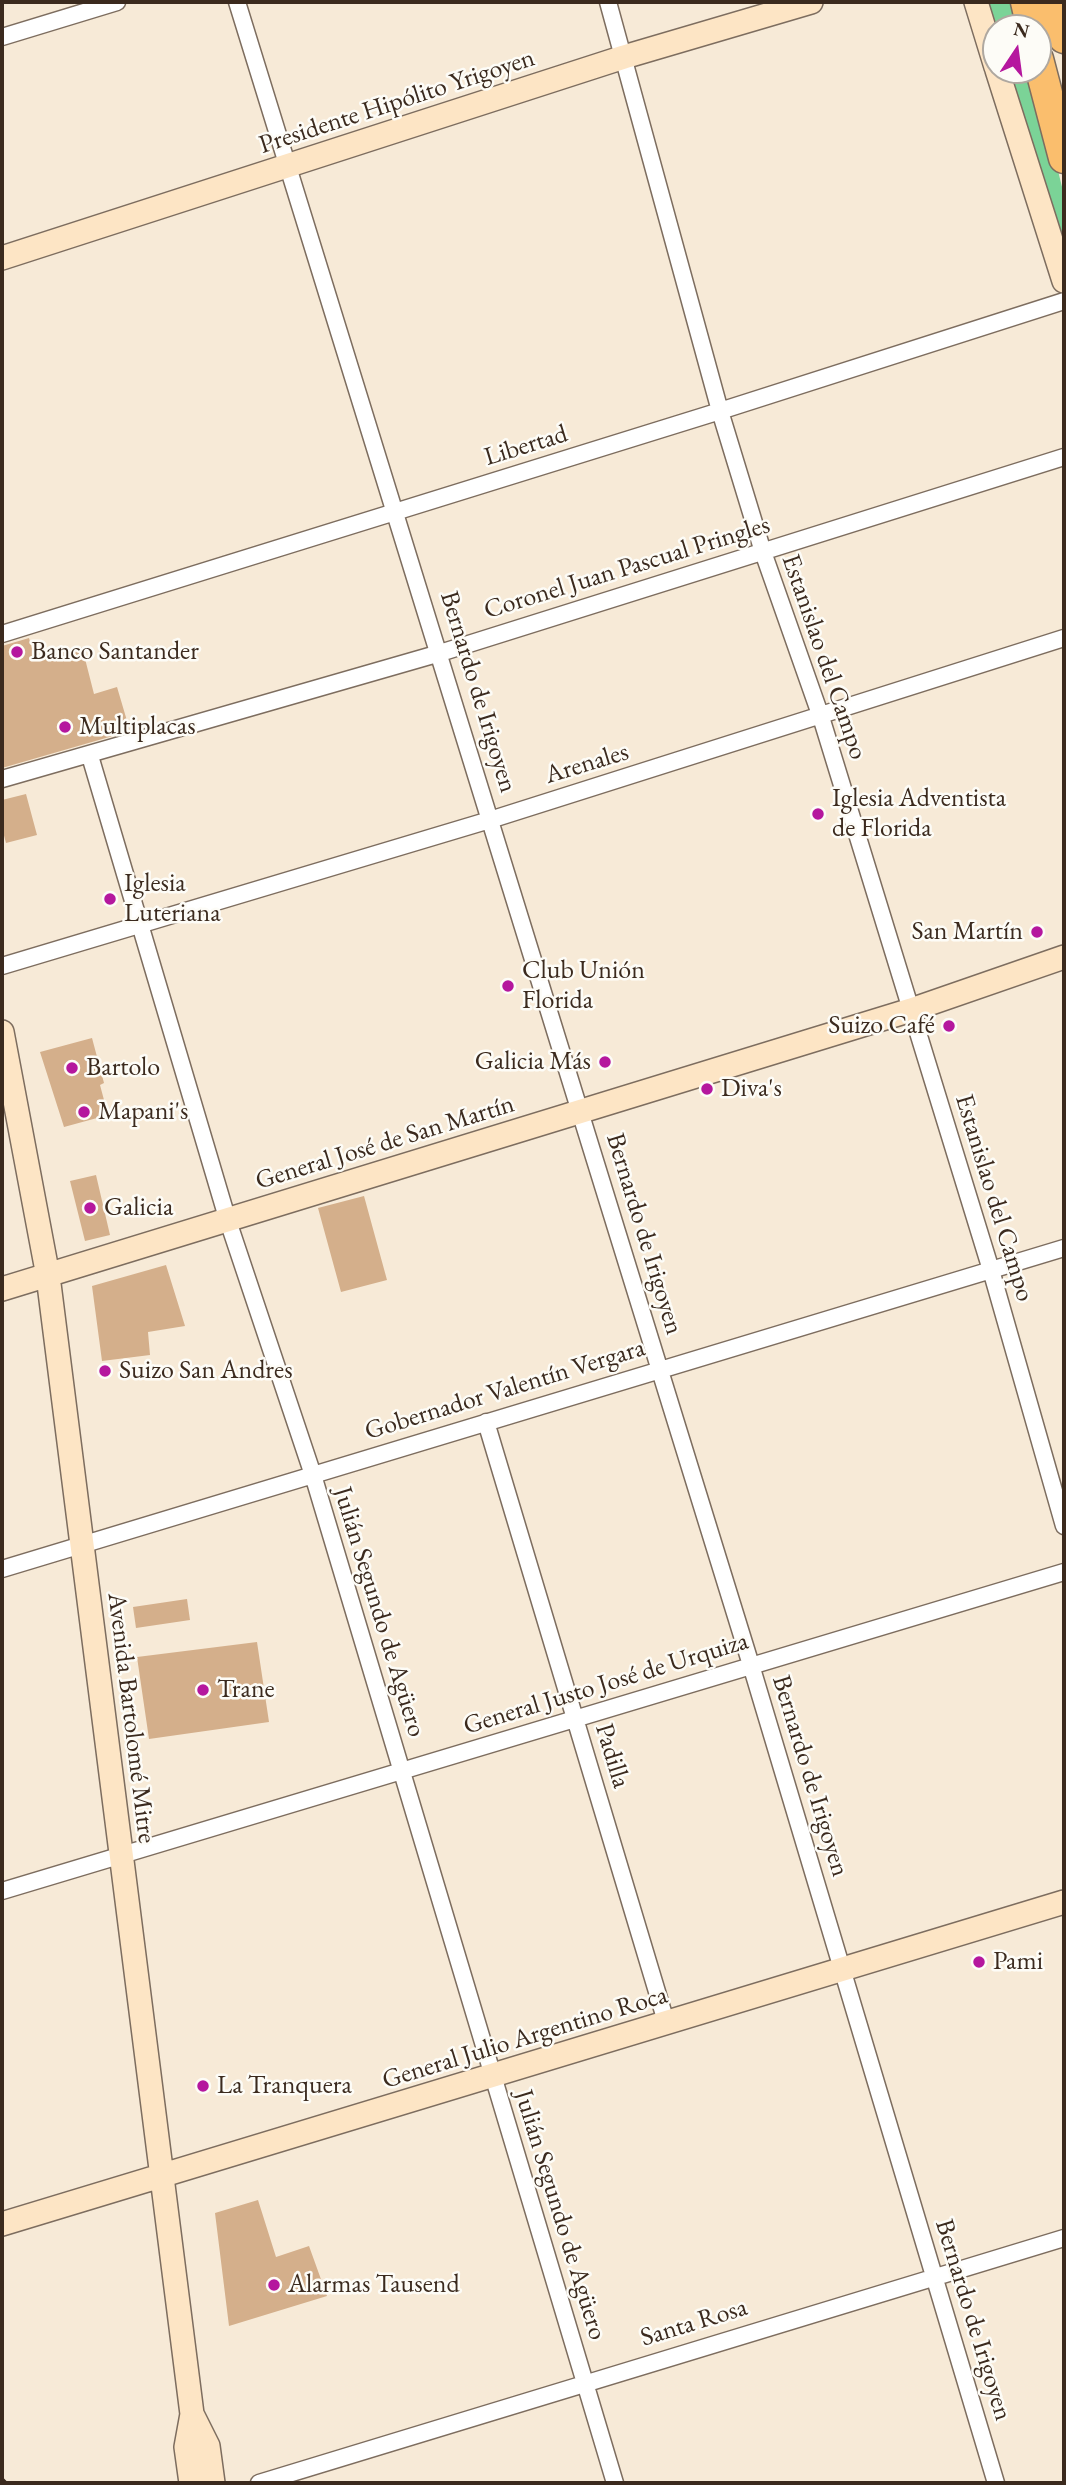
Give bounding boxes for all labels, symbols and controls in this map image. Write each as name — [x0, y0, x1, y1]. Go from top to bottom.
north arrow — [982, 14, 1052, 84]
text: N — [1011, 16, 1032, 44]
street label: Presidente Hipólito Yrigoyen — [255, 43, 539, 161]
street label: Libertad — [481, 419, 571, 473]
street label: Coronel Juan Pascual Pringles — [480, 510, 774, 626]
street label: Estanislao del Campo — [774, 550, 874, 764]
street label: Bernardo de Irigoyen — [433, 588, 523, 796]
place label: Banco Santander — [31, 636, 199, 668]
marker: Banco Santander — [9, 644, 25, 660]
place label: Multiplacas — [79, 711, 196, 743]
marker: Multiplacas — [57, 719, 73, 735]
street label: Arenales — [541, 737, 633, 791]
place label: Iglesia Adventista de Florida — [832, 783, 1006, 844]
marker: Iglesia Adventista de Florida — [810, 806, 826, 822]
place label: Iglesia Luteriana — [124, 868, 221, 930]
marker: Iglesia Luteriana — [102, 891, 118, 907]
place label: San Martín — [911, 916, 1023, 948]
marker: San Martín — [1029, 924, 1045, 940]
place label: Club Unión Florida — [522, 955, 645, 1016]
marker: Club Unión Florida — [500, 978, 516, 994]
place label: Suizo Café — [828, 1010, 935, 1042]
marker: Suizo Café — [941, 1018, 957, 1034]
place label: Galicia Más — [475, 1046, 591, 1078]
place label: Bartolo — [86, 1052, 160, 1084]
marker: Galicia Más — [597, 1054, 613, 1070]
marker: Bartolo — [64, 1060, 80, 1076]
place label: Diva's — [721, 1073, 782, 1105]
marker: Diva's — [699, 1081, 715, 1097]
street label: General José de San Martín — [252, 1089, 518, 1197]
street label: Estanislao del Campo — [948, 1091, 1040, 1305]
place label: Mapani's — [98, 1096, 188, 1128]
marker: Mapani's — [76, 1104, 92, 1120]
street label: Bernardo de Irigoyen — [599, 1130, 689, 1338]
place label: Galicia — [104, 1192, 173, 1224]
marker: Galicia — [82, 1200, 98, 1216]
street label: Gobernador Valentín Vergara — [361, 1332, 649, 1448]
place label: Suizo San Andres — [119, 1355, 293, 1387]
marker: Suizo San Andres — [97, 1363, 113, 1379]
street label: Julián Segundo de Agüero — [326, 1483, 432, 1741]
street label: Avenida Bartolomé Mitre — [100, 1591, 162, 1845]
street label: General Justo José de Urquiza — [460, 1626, 752, 1742]
street label: Bernardo de Irigoyen — [765, 1672, 855, 1880]
place label: Trane — [217, 1674, 275, 1706]
marker: Trane — [195, 1682, 211, 1698]
street label: Padilla — [587, 1720, 637, 1792]
place label: Pami — [993, 1946, 1043, 1978]
marker: Pami — [971, 1954, 987, 1970]
street label: General Julio Argentino Roca — [379, 1980, 671, 2096]
place label: La Tranquera — [217, 2070, 352, 2102]
marker: La Tranquera — [195, 2078, 211, 2094]
street label: Julián Segundo de Agüero — [507, 2086, 613, 2344]
street label: Bernardo de Irigoyen — [928, 2216, 1018, 2424]
place label: Alarmas Tausend — [288, 2269, 460, 2301]
marker: Alarmas Tausend — [266, 2277, 282, 2293]
street label: Santa Rosa — [637, 2292, 751, 2354]

